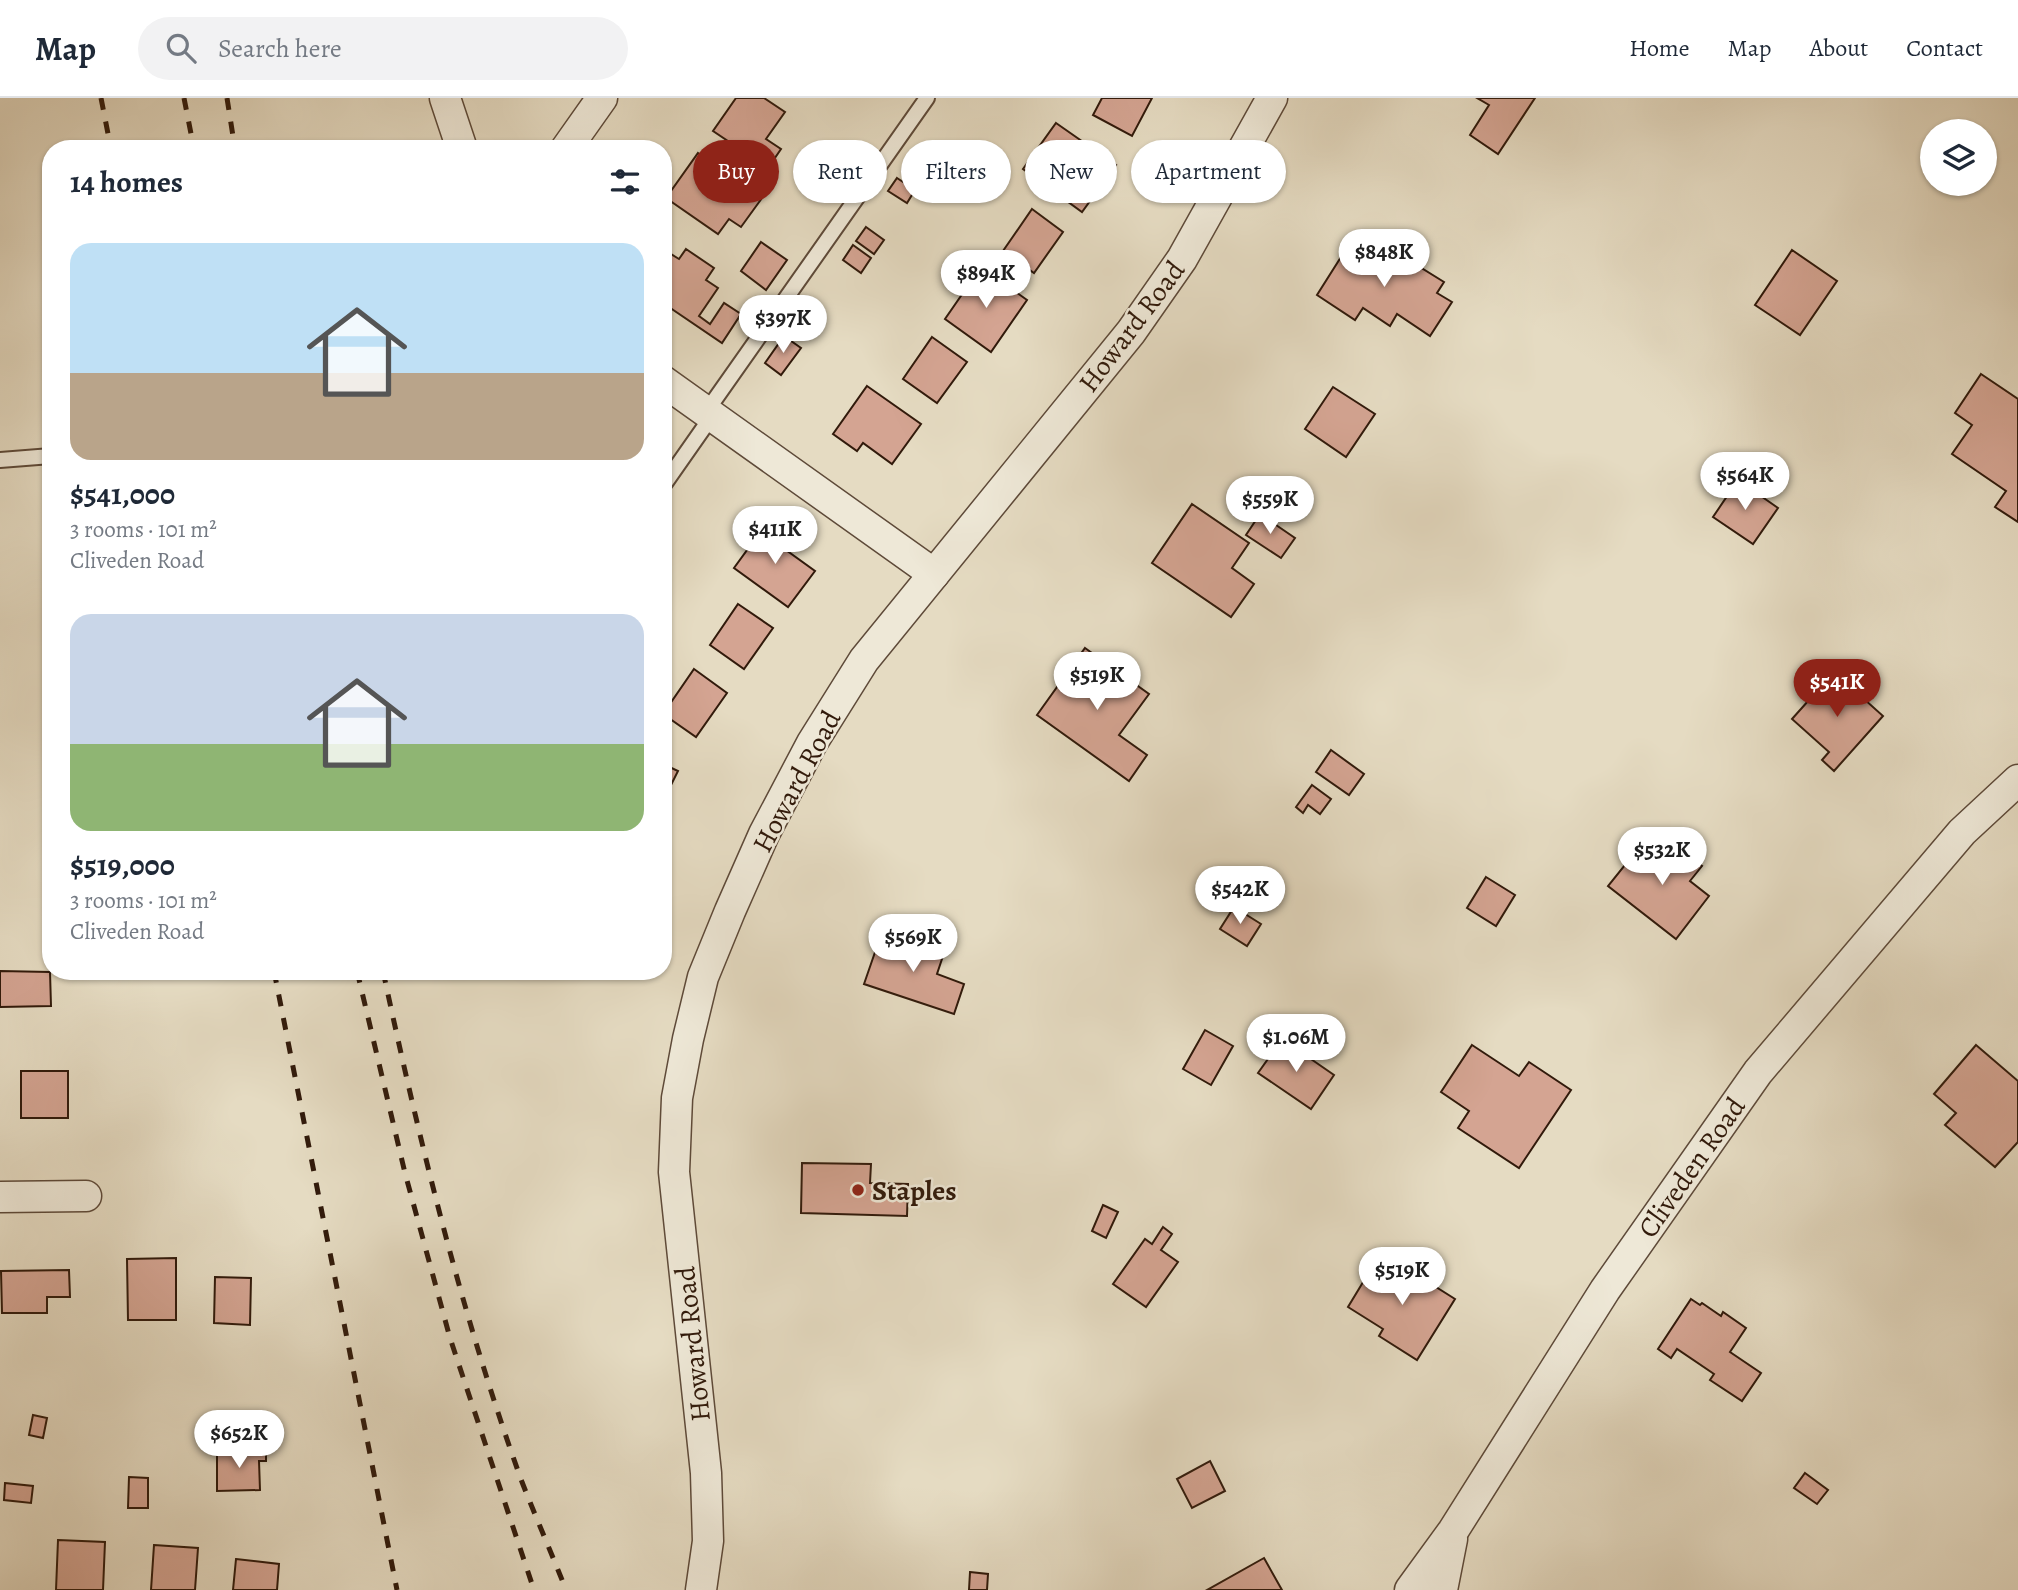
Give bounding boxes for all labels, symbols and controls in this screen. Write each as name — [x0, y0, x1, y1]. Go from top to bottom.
search box — [138, 17, 628, 80]
text: Map — [35, 26, 96, 71]
icon: search — [162, 29, 200, 67]
text: Search here — [218, 31, 342, 66]
text: Home — [1629, 32, 1690, 64]
text: Map — [1728, 32, 1772, 64]
text: About — [1810, 32, 1868, 64]
text: Contact — [1906, 32, 1983, 64]
map controls — [1920, 119, 1997, 196]
button: layers — [1920, 119, 1997, 196]
chip: Buy — [693, 140, 779, 203]
chip: Rent — [793, 140, 887, 203]
chip: Filters — [901, 140, 1011, 203]
chip: New — [1025, 140, 1117, 203]
chip: Apartment — [1131, 140, 1286, 203]
text: 14 homes — [70, 162, 183, 202]
icon: filters — [606, 163, 644, 201]
pin: $848K — [1335, 230, 1433, 289]
text: $848K — [1355, 236, 1413, 267]
pin: $894K — [937, 250, 1035, 310]
street label: Howard Road — [1070, 252, 1194, 400]
text: $894K — [957, 257, 1015, 288]
icon: home — [294, 289, 420, 415]
pin: $397K — [734, 296, 832, 355]
text: $397K — [755, 302, 811, 333]
pin: $564K — [1696, 452, 1794, 512]
text: $564K — [1716, 459, 1774, 490]
text: $541,000 — [70, 474, 175, 514]
pin: $559K — [1221, 476, 1319, 536]
text: $559K — [1242, 483, 1298, 514]
pin: $411K — [726, 506, 824, 566]
text: $411K — [748, 513, 802, 544]
text: 3 rooms · 101 m² — [70, 514, 217, 545]
text: Cliveden Road — [70, 545, 204, 576]
pin: $519K — [1048, 652, 1146, 712]
text: $519K — [1070, 659, 1124, 690]
icon: home — [294, 660, 420, 786]
pin: $541K — [1788, 660, 1886, 719]
text: $541K — [1810, 666, 1864, 697]
street label: Howard Road — [744, 703, 851, 859]
pin: $532K — [1613, 828, 1711, 887]
text: $532K — [1634, 834, 1690, 865]
text: $519,000 — [70, 845, 175, 885]
pin: $542K — [1191, 866, 1289, 926]
text: $542K — [1211, 873, 1269, 904]
text: 3 rooms · 101 m² — [70, 885, 217, 916]
pin: $569K — [864, 914, 962, 974]
text: Cliveden Road — [70, 916, 204, 947]
text: $569K — [884, 921, 942, 952]
pin: $1.06M — [1239, 1014, 1353, 1074]
text: $1.06M — [1263, 1021, 1329, 1052]
street label: Cliveden Road — [1629, 1089, 1755, 1245]
place label: Staples — [872, 1172, 957, 1210]
marker: Staples — [850, 1182, 866, 1198]
pin: $519K — [1353, 1248, 1451, 1307]
text: $519K — [1375, 1254, 1429, 1285]
street label: Howard Road — [666, 1264, 720, 1423]
pin: $652K — [190, 1410, 288, 1470]
text: $652K — [210, 1417, 268, 1448]

